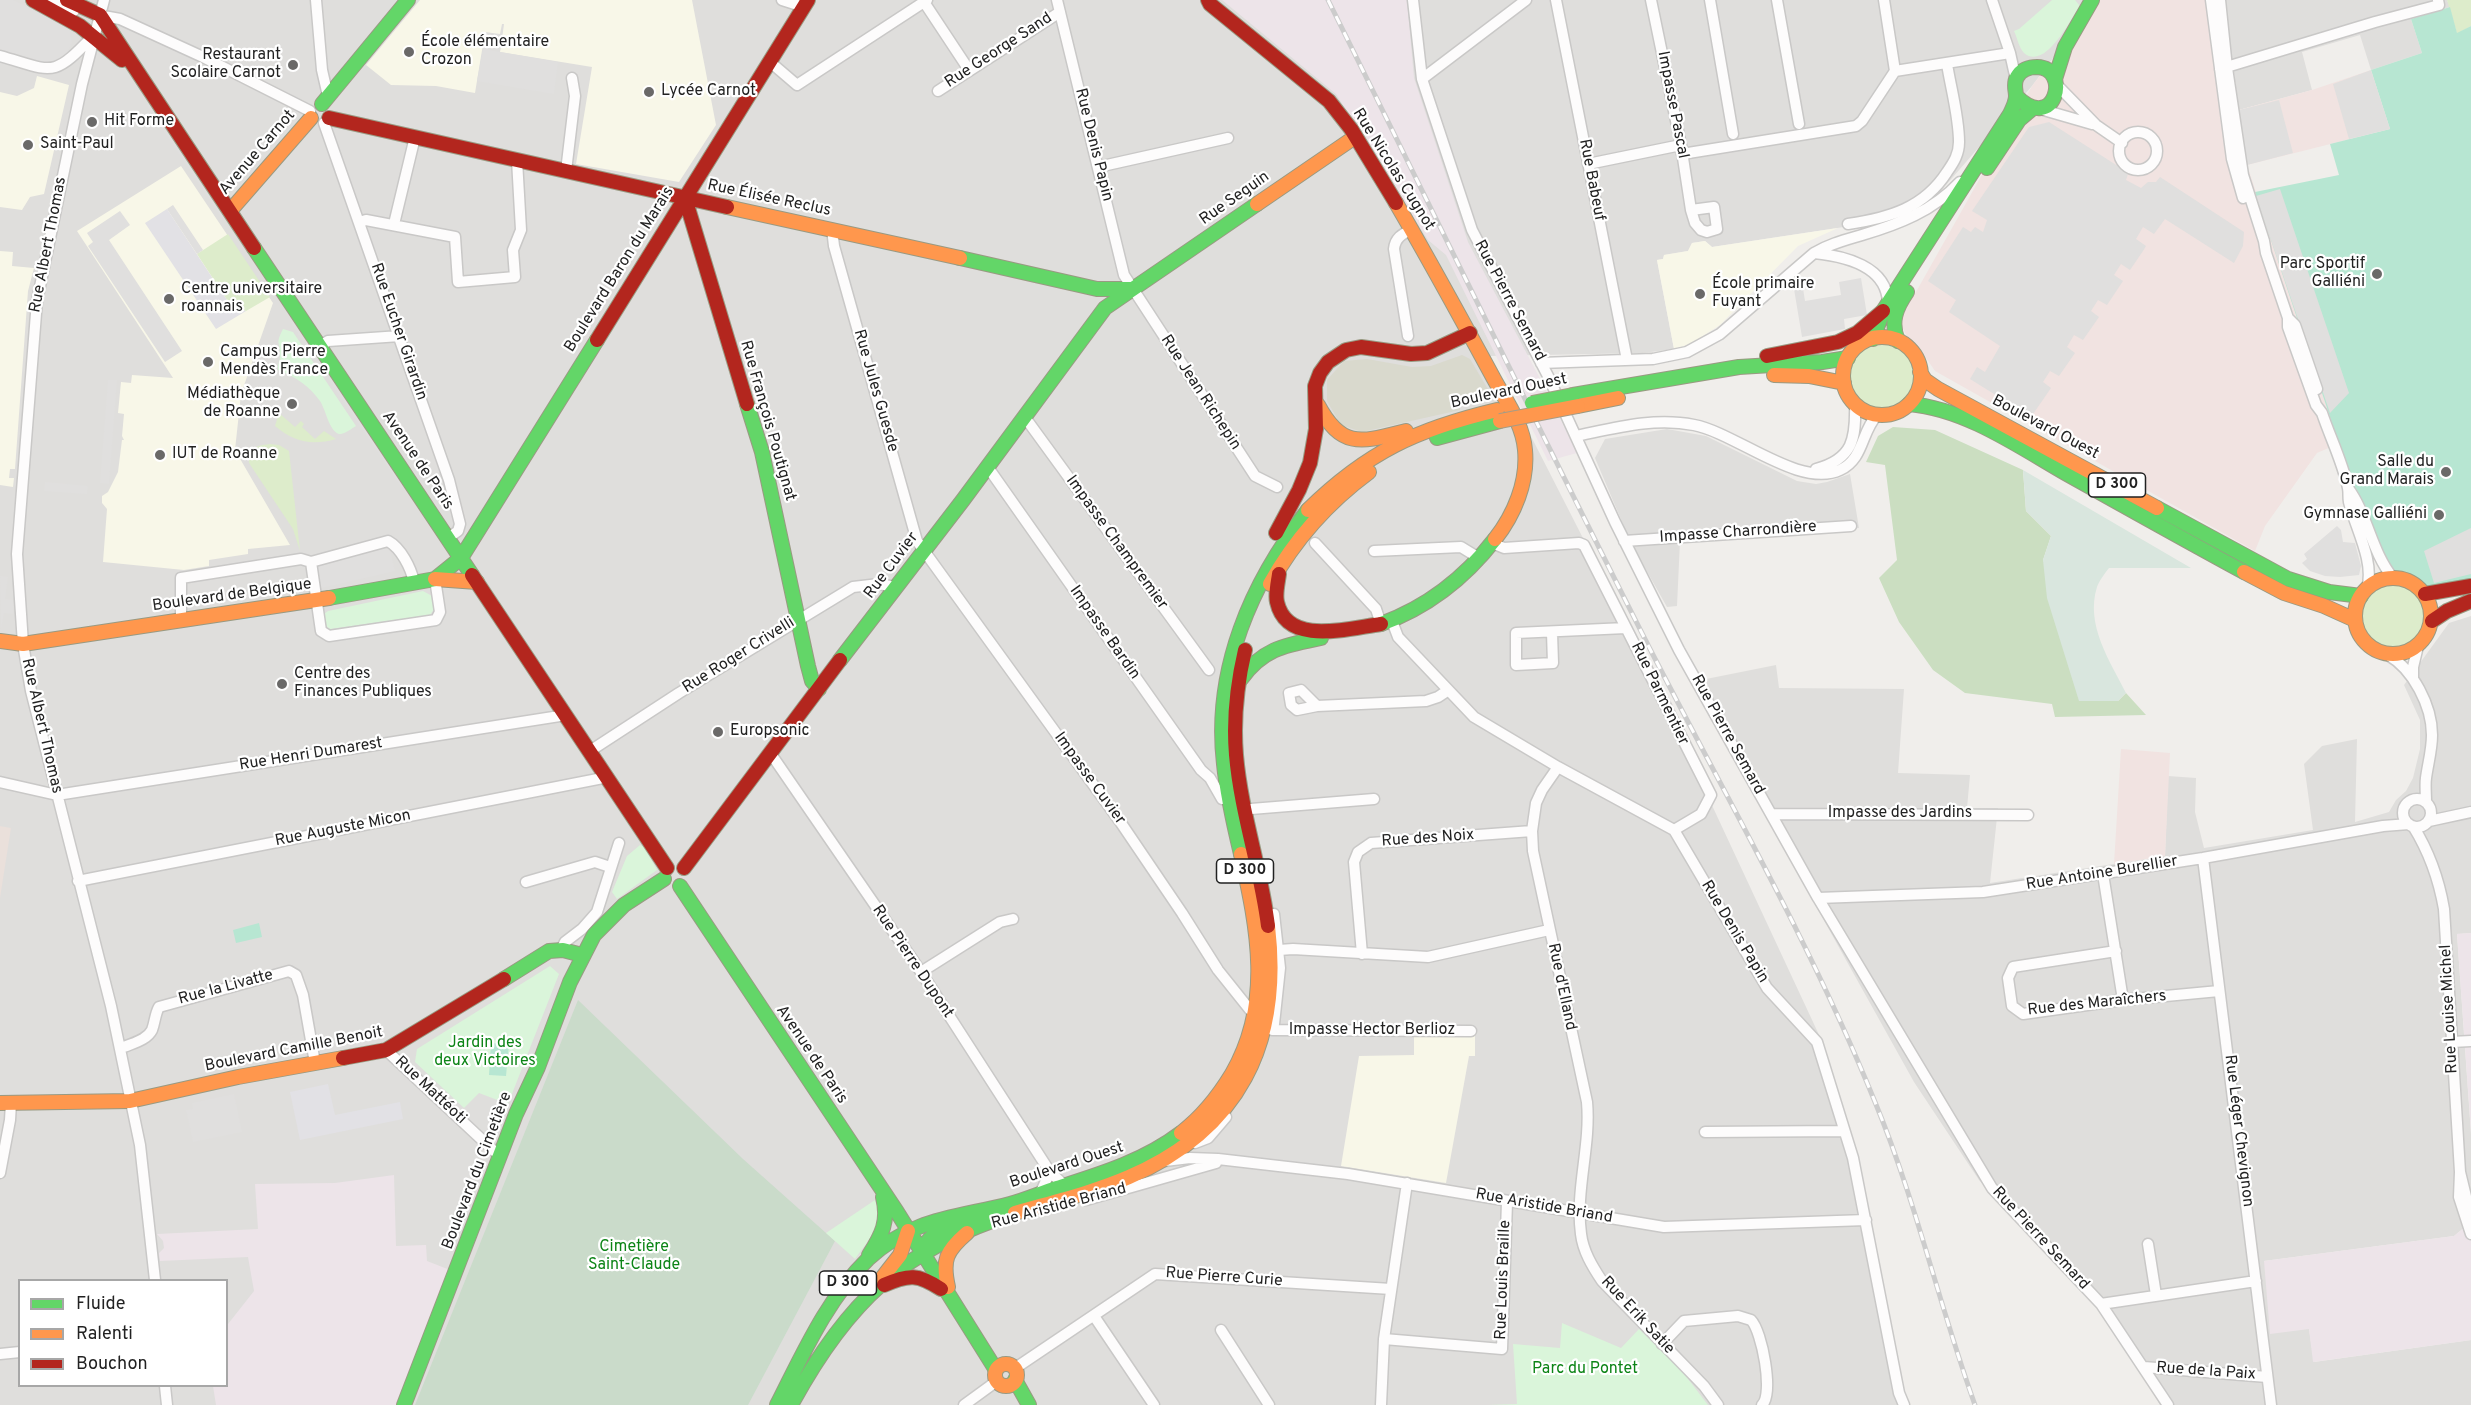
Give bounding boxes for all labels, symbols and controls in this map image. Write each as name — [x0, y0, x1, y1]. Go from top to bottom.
street label: Rue George Sand — [942, 9, 1056, 93]
place label: École élémentaire Crozon — [421, 33, 549, 71]
marker: École élémentaire Crozon — [402, 45, 416, 59]
place label: Restaurant Scolaire Carnot — [171, 46, 281, 84]
street label: Impasse Pascal — [1652, 50, 1692, 160]
marker: Restaurant Scolaire Carnot — [286, 58, 300, 72]
place label: Lycée Carnot — [661, 82, 756, 102]
marker: Lycée Carnot — [642, 85, 656, 99]
street label: Rue Denis Papin — [1070, 86, 1116, 204]
street label: Rue Nicolas Cugnot — [1348, 105, 1438, 235]
street label: Avenue Carnot — [216, 107, 300, 199]
place label: Hit Forme — [104, 112, 174, 132]
marker: Hit Forme — [85, 115, 99, 129]
place label: Saint-Paul — [40, 135, 114, 155]
street label: Rue Babeuf — [1574, 137, 1608, 223]
marker: Saint-Paul — [21, 138, 35, 152]
street label: Rue Seguin — [1196, 168, 1274, 230]
street label: Rue Albert Thomas — [26, 175, 72, 315]
street label: Rue Élisée Reclus — [706, 177, 832, 221]
street label: Boulevard Baron du Marais — [561, 184, 679, 356]
street label: Rue Pierre Semard — [1469, 237, 1549, 365]
place label: Parc Sportif Galliéni — [2280, 255, 2365, 293]
street label: Rue Eucher Girardin — [366, 261, 430, 403]
marker: Parc Sportif Galliéni — [2370, 267, 2384, 281]
place label: École primaire Fuyant — [1712, 275, 1814, 313]
place label: Centre universitaire roannais — [181, 280, 322, 318]
marker: École primaire Fuyant — [1693, 287, 1707, 301]
marker: Centre universitaire roannais — [162, 292, 176, 306]
street label: Rue Jules Guesde — [848, 327, 902, 455]
street label: Rue Jean Richepin — [1156, 332, 1244, 454]
street label: Rue François Poutignat — [735, 339, 799, 503]
place label: Campus Pierre Mendès France — [220, 343, 328, 381]
marker: Campus Pierre Mendès France — [201, 355, 215, 369]
street label: Boulevard Ouest — [1449, 370, 1569, 414]
place label: Médiathèque de Roanne — [187, 385, 280, 423]
street label: Boulevard Ouest — [1988, 392, 2102, 464]
marker: Médiathèque de Roanne — [285, 397, 299, 411]
street label: Avenue de Paris — [377, 408, 457, 514]
place label: IUT de Roanne — [172, 445, 277, 465]
marker: IUT de Roanne — [153, 448, 167, 462]
place label: Salle du Grand Marais — [2340, 453, 2434, 491]
marker: Salle du Grand Marais — [2439, 465, 2453, 479]
street label: Impasse Champremier — [1061, 472, 1171, 614]
road number: D 300 — [2088, 473, 2146, 497]
place label: Gymnase Galliéni — [2303, 505, 2427, 525]
marker: Gymnase Galliéni — [2432, 508, 2446, 522]
street label: Impasse Charrondière — [1659, 518, 1817, 548]
street label: Rue Cuvier — [861, 529, 923, 603]
street label: Boulevard de Belgique — [151, 575, 313, 617]
street label: Impasse Bardin — [1064, 582, 1144, 684]
street label: Rue Roger Crivelli — [679, 614, 799, 698]
street label: Rue Parmentier — [1626, 639, 1692, 749]
street label: Rue Albert Thomas — [16, 657, 66, 795]
place label: Centre des Finances Publiques — [294, 665, 432, 703]
street label: Rue Pierre Semard — [1686, 672, 1768, 798]
marker: Centre des Finances Publiques — [275, 677, 289, 691]
place label: Europsonic — [730, 722, 810, 742]
marker: Europsonic — [711, 725, 725, 739]
street label: Impasse Cuvier — [1049, 729, 1129, 829]
street label: Rue Henri Dumarest — [238, 734, 384, 776]
street label: Impasse des Jardins — [1828, 804, 1972, 824]
street label: Rue Auguste Micon — [273, 806, 413, 852]
street label: Rue des Noix — [1381, 826, 1475, 852]
street label: Rue Antoine Burellier — [2025, 853, 2179, 895]
road number: D 300 — [1216, 859, 1274, 883]
street label: Rue Denis Papin — [1696, 877, 1772, 987]
street label: Rue Pierre Dupont — [867, 902, 957, 1022]
street label: Rue d'Elland — [1542, 942, 1580, 1032]
street label: Rue Louise Michel — [2437, 944, 2463, 1074]
street label: Rue la Livatte — [176, 966, 276, 1010]
street label: Rue des Maraîchers — [2027, 987, 2167, 1021]
street label: Avenue de Paris — [771, 1002, 851, 1108]
street label: Impasse Hector Berlioz — [1289, 1021, 1455, 1041]
street label: Boulevard Camille Benoit — [203, 1023, 385, 1077]
park label: Jardin des deux Victoires — [434, 1034, 536, 1072]
street label: Rue Mattéoti — [390, 1053, 470, 1129]
street label: Rue Léger Chevignon — [2219, 1054, 2257, 1208]
street label: Boulevard du Cimetière — [439, 1089, 517, 1253]
street label: Boulevard Ouest — [1008, 1139, 1126, 1193]
street label: Rue Aristide Briand — [989, 1180, 1129, 1234]
street label: Rue Pierre Semard — [1987, 1183, 2093, 1295]
street label: Rue Aristide Briand — [1474, 1185, 1614, 1229]
street label: Rue Louis Braille — [1492, 1220, 1516, 1340]
park label: Cimetière Saint-Claude — [588, 1238, 680, 1276]
street label: Rue Pierre Curie — [1165, 1264, 1283, 1292]
road number: D 300 — [820, 1271, 876, 1295]
street label: Rue Erik Satie — [1596, 1273, 1678, 1359]
legend — [18, 1279, 228, 1387]
text: Fluide — [76, 1293, 125, 1316]
text: Ralenti — [76, 1323, 133, 1346]
text: Bouchon — [76, 1353, 148, 1376]
street label: Rue de la Paix — [2155, 1359, 2257, 1385]
park label: Parc du Pontet — [1532, 1360, 1638, 1380]

